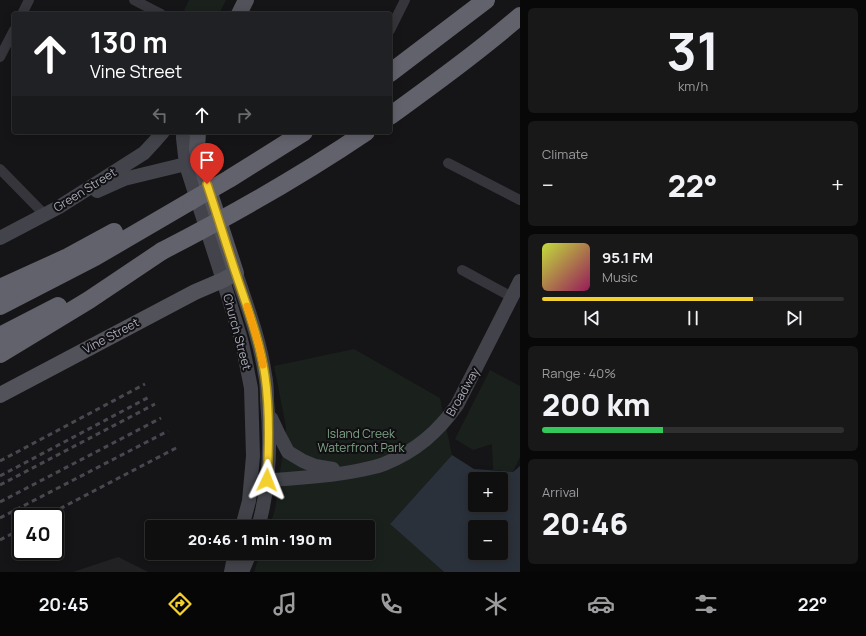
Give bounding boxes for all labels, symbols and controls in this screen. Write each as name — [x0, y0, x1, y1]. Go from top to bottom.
text: 31 — [666, 15, 720, 86]
text: 130 m — [90, 23, 168, 61]
icon: ahead — [24, 28, 76, 80]
text: Vine Street — [90, 59, 182, 83]
text: km/h — [678, 77, 708, 95]
icon: left — [149, 104, 171, 126]
icon: ahead — [191, 104, 213, 126]
icon: right — [233, 104, 255, 126]
pin — [190, 143, 224, 184]
text: Climate — [542, 145, 588, 163]
icon: arrive — [196, 149, 218, 171]
street label: Green Street — [50, 163, 120, 216]
text: 22° — [668, 165, 717, 206]
text: − — [542, 170, 554, 200]
text: + — [831, 170, 844, 200]
text: 95.1 FM — [602, 247, 653, 268]
text: Music — [602, 268, 638, 286]
street label: Church Street — [219, 292, 256, 372]
icon: previous — [581, 307, 603, 329]
icon: pause — [682, 307, 704, 329]
icon: next — [783, 307, 805, 329]
street label: Vine Street — [80, 314, 142, 358]
street label: Broadway — [442, 364, 484, 419]
text: Range · 40% — [542, 364, 616, 382]
text: 200 km — [542, 384, 651, 425]
park label: Island Creek Waterfront Park — [317, 425, 406, 456]
position arrow — [246, 459, 288, 501]
map controls — [468, 472, 508, 560]
button: + — [468, 472, 508, 512]
text: Arrival — [542, 483, 579, 501]
text: 20:46 — [542, 503, 628, 544]
speed limit sign: 40 — [12, 508, 64, 560]
button: − — [468, 520, 508, 560]
text: 20:46 · 1 min · 190 m — [188, 529, 332, 550]
icon: directions — [166, 590, 194, 618]
icon: music — [271, 590, 299, 618]
icon: phone — [377, 590, 405, 618]
icon: climate — [482, 590, 510, 618]
icon: car — [587, 590, 615, 618]
icon: filters — [692, 590, 720, 618]
text: 20:45 — [39, 592, 89, 616]
text: 22° — [798, 592, 827, 616]

